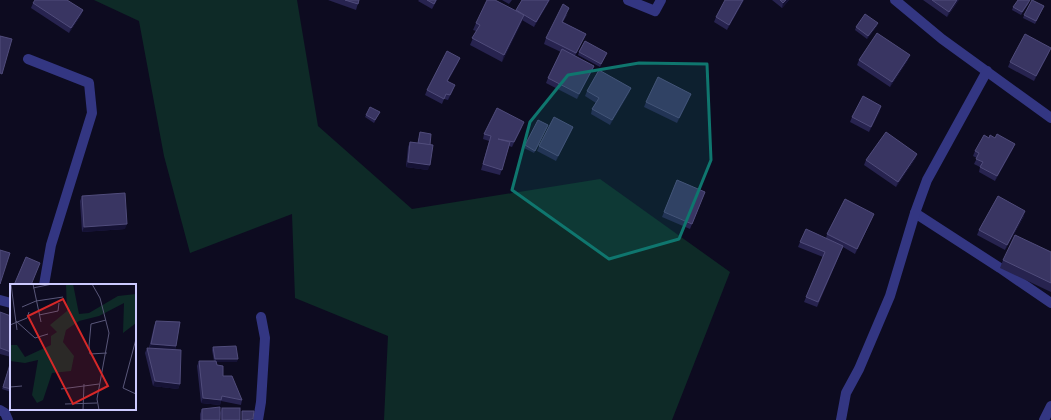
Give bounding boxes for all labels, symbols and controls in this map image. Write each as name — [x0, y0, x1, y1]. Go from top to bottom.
inset map — [10, 284, 136, 410]

